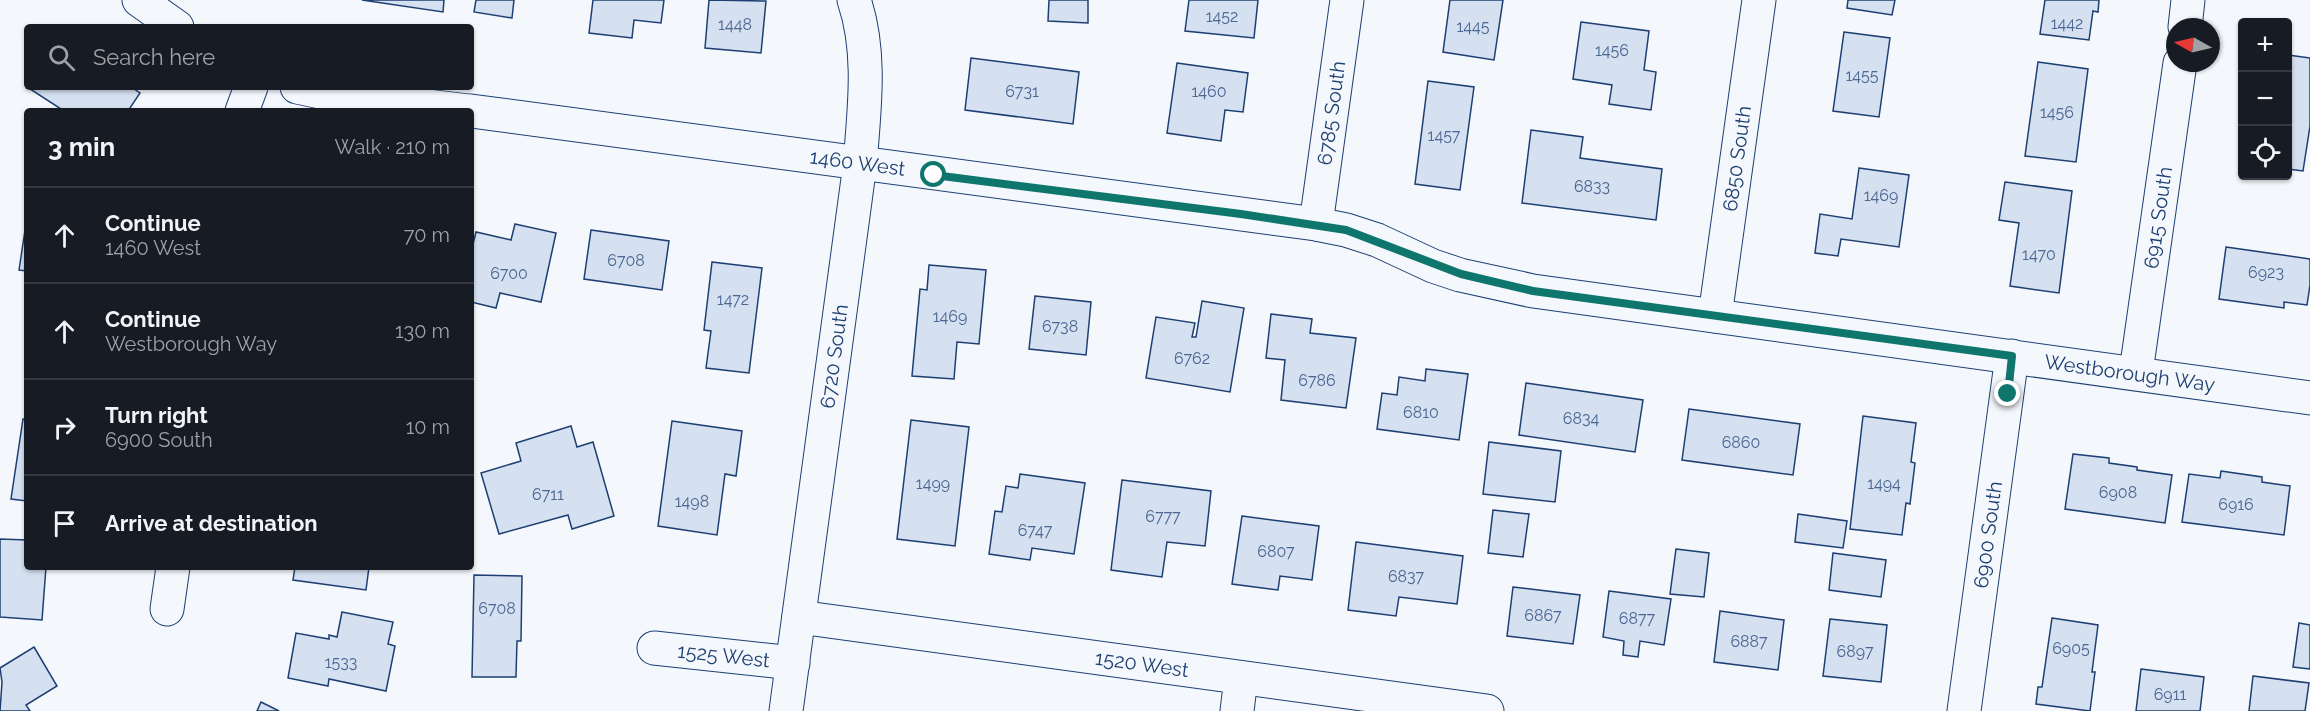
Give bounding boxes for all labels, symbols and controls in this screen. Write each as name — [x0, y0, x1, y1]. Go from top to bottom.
house number: 1452 — [1206, 7, 1238, 26]
house number: 1442 — [2051, 14, 2083, 33]
house number: 1448 — [718, 15, 752, 34]
house number: 1445 — [1456, 17, 1490, 36]
north arrow — [2166, 18, 2220, 72]
map controls — [2238, 18, 2292, 180]
button: + — [2238, 18, 2292, 72]
search box — [24, 24, 474, 90]
icon: search — [45, 41, 78, 74]
house number: 1456 — [1595, 41, 1629, 60]
text: Search here — [93, 44, 215, 70]
street label: 6785 South — [1312, 59, 1350, 167]
house number: 1455 — [1845, 66, 1879, 85]
button: − — [2238, 72, 2292, 126]
house number: 6731 — [1005, 82, 1039, 101]
house number: 1460 — [1191, 82, 1227, 101]
house number: 1456 — [2040, 103, 2074, 122]
street label: 6850 South — [1718, 104, 1756, 213]
house number: 1457 — [1428, 126, 1461, 145]
button: locate — [2238, 126, 2292, 180]
text: 3 min — [48, 132, 115, 162]
text: Walk · 210 m — [335, 135, 450, 159]
street label: 1460 West — [808, 144, 907, 181]
route start — [920, 161, 946, 187]
street label: 6915 South — [2139, 165, 2177, 270]
house number: 6833 — [1574, 177, 1610, 196]
house number: 1469 — [1864, 186, 1898, 205]
text: Continue — [105, 210, 201, 236]
icon: ahead — [48, 219, 81, 252]
text: 70 m — [404, 223, 450, 247]
text: 1460 West — [105, 236, 201, 260]
house number: 1470 — [2022, 245, 2056, 264]
house number: 6708 — [607, 251, 645, 270]
house number: 6923 — [2248, 263, 2284, 282]
house number: 6700 — [490, 264, 528, 283]
house number: 1472 — [717, 290, 749, 309]
street label: 6720 South — [815, 303, 853, 410]
text: Continue — [105, 306, 201, 332]
house number: 1469 — [933, 307, 967, 326]
icon: ahead — [48, 315, 81, 348]
house number: 6738 — [1042, 317, 1078, 336]
text: 130 m — [395, 319, 450, 343]
text: Westborough Way — [105, 332, 277, 356]
house number: 6762 — [1174, 349, 1210, 368]
street label: Westborough Way — [2043, 350, 2217, 397]
house number: 6786 — [1298, 371, 1336, 390]
route end — [1994, 380, 2020, 406]
text: Turn right — [105, 402, 208, 428]
house number: 6810 — [1403, 403, 1439, 422]
house number: 6834 — [1563, 409, 1599, 428]
icon: right — [48, 411, 81, 444]
text: 10 m — [406, 415, 450, 439]
text: 6900 South — [105, 428, 213, 452]
house number: 6860 — [1722, 433, 1760, 452]
house number: 1499 — [916, 474, 950, 493]
house number: 1494 — [1867, 474, 1901, 493]
street label: 6900 South — [1969, 480, 2007, 590]
house number: 6908 — [2099, 483, 2137, 502]
house number: 6711 — [532, 485, 564, 504]
house number: 1498 — [675, 492, 709, 511]
house number: 6916 — [2218, 495, 2254, 514]
icon: arrive — [48, 507, 81, 540]
house number: 6777 — [1145, 507, 1181, 526]
text: Arrive at destination — [105, 510, 318, 536]
house number: 6747 — [1018, 521, 1053, 540]
house number: 6807 — [1257, 542, 1295, 561]
house number: 6837 — [1388, 567, 1425, 586]
house number: 6708 — [478, 599, 516, 618]
house number: 6867 — [1524, 606, 1562, 625]
house number: 6877 — [1619, 609, 1656, 628]
house number: 6887 — [1730, 632, 1768, 651]
street label: 1525 West — [676, 639, 771, 672]
house number: 6905 — [2052, 639, 2090, 658]
house number: 6897 — [1837, 642, 1874, 661]
street label: 1520 West — [1093, 646, 1190, 682]
house number: 1533 — [325, 653, 357, 672]
house number: 6911 — [2154, 685, 2187, 704]

